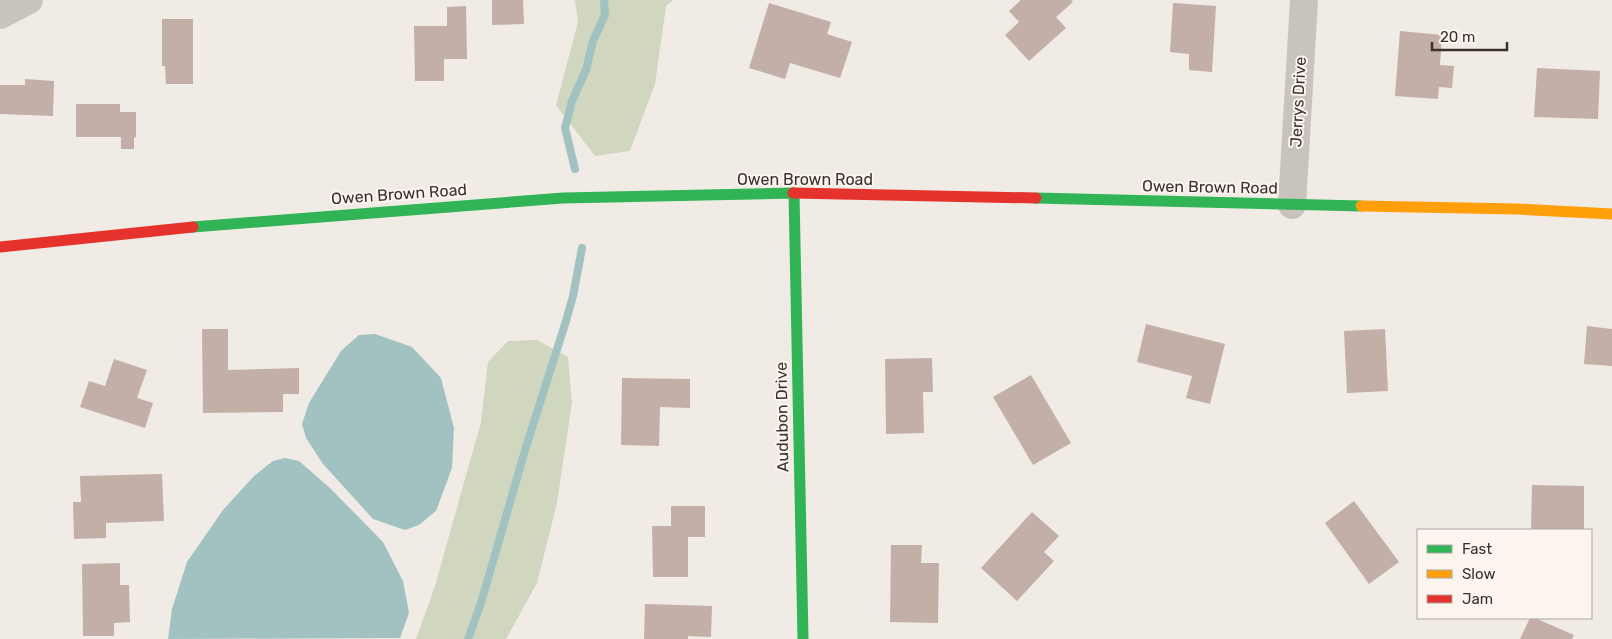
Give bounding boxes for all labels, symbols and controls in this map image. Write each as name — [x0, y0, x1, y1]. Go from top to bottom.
scale bar — [1432, 20, 1507, 52]
text: 20 m — [1440, 28, 1475, 46]
street label: Jerrys Drive — [1286, 56, 1310, 148]
street label: Owen Brown Road — [737, 170, 873, 189]
street label: Owen Brown Road — [1142, 176, 1278, 198]
street label: Owen Brown Road — [331, 180, 467, 208]
street label: Audubon Drive — [772, 362, 792, 472]
legend — [1417, 529, 1592, 619]
text: Fast — [1462, 540, 1492, 558]
text: Slow — [1462, 565, 1495, 583]
text: Jam — [1462, 590, 1493, 608]

